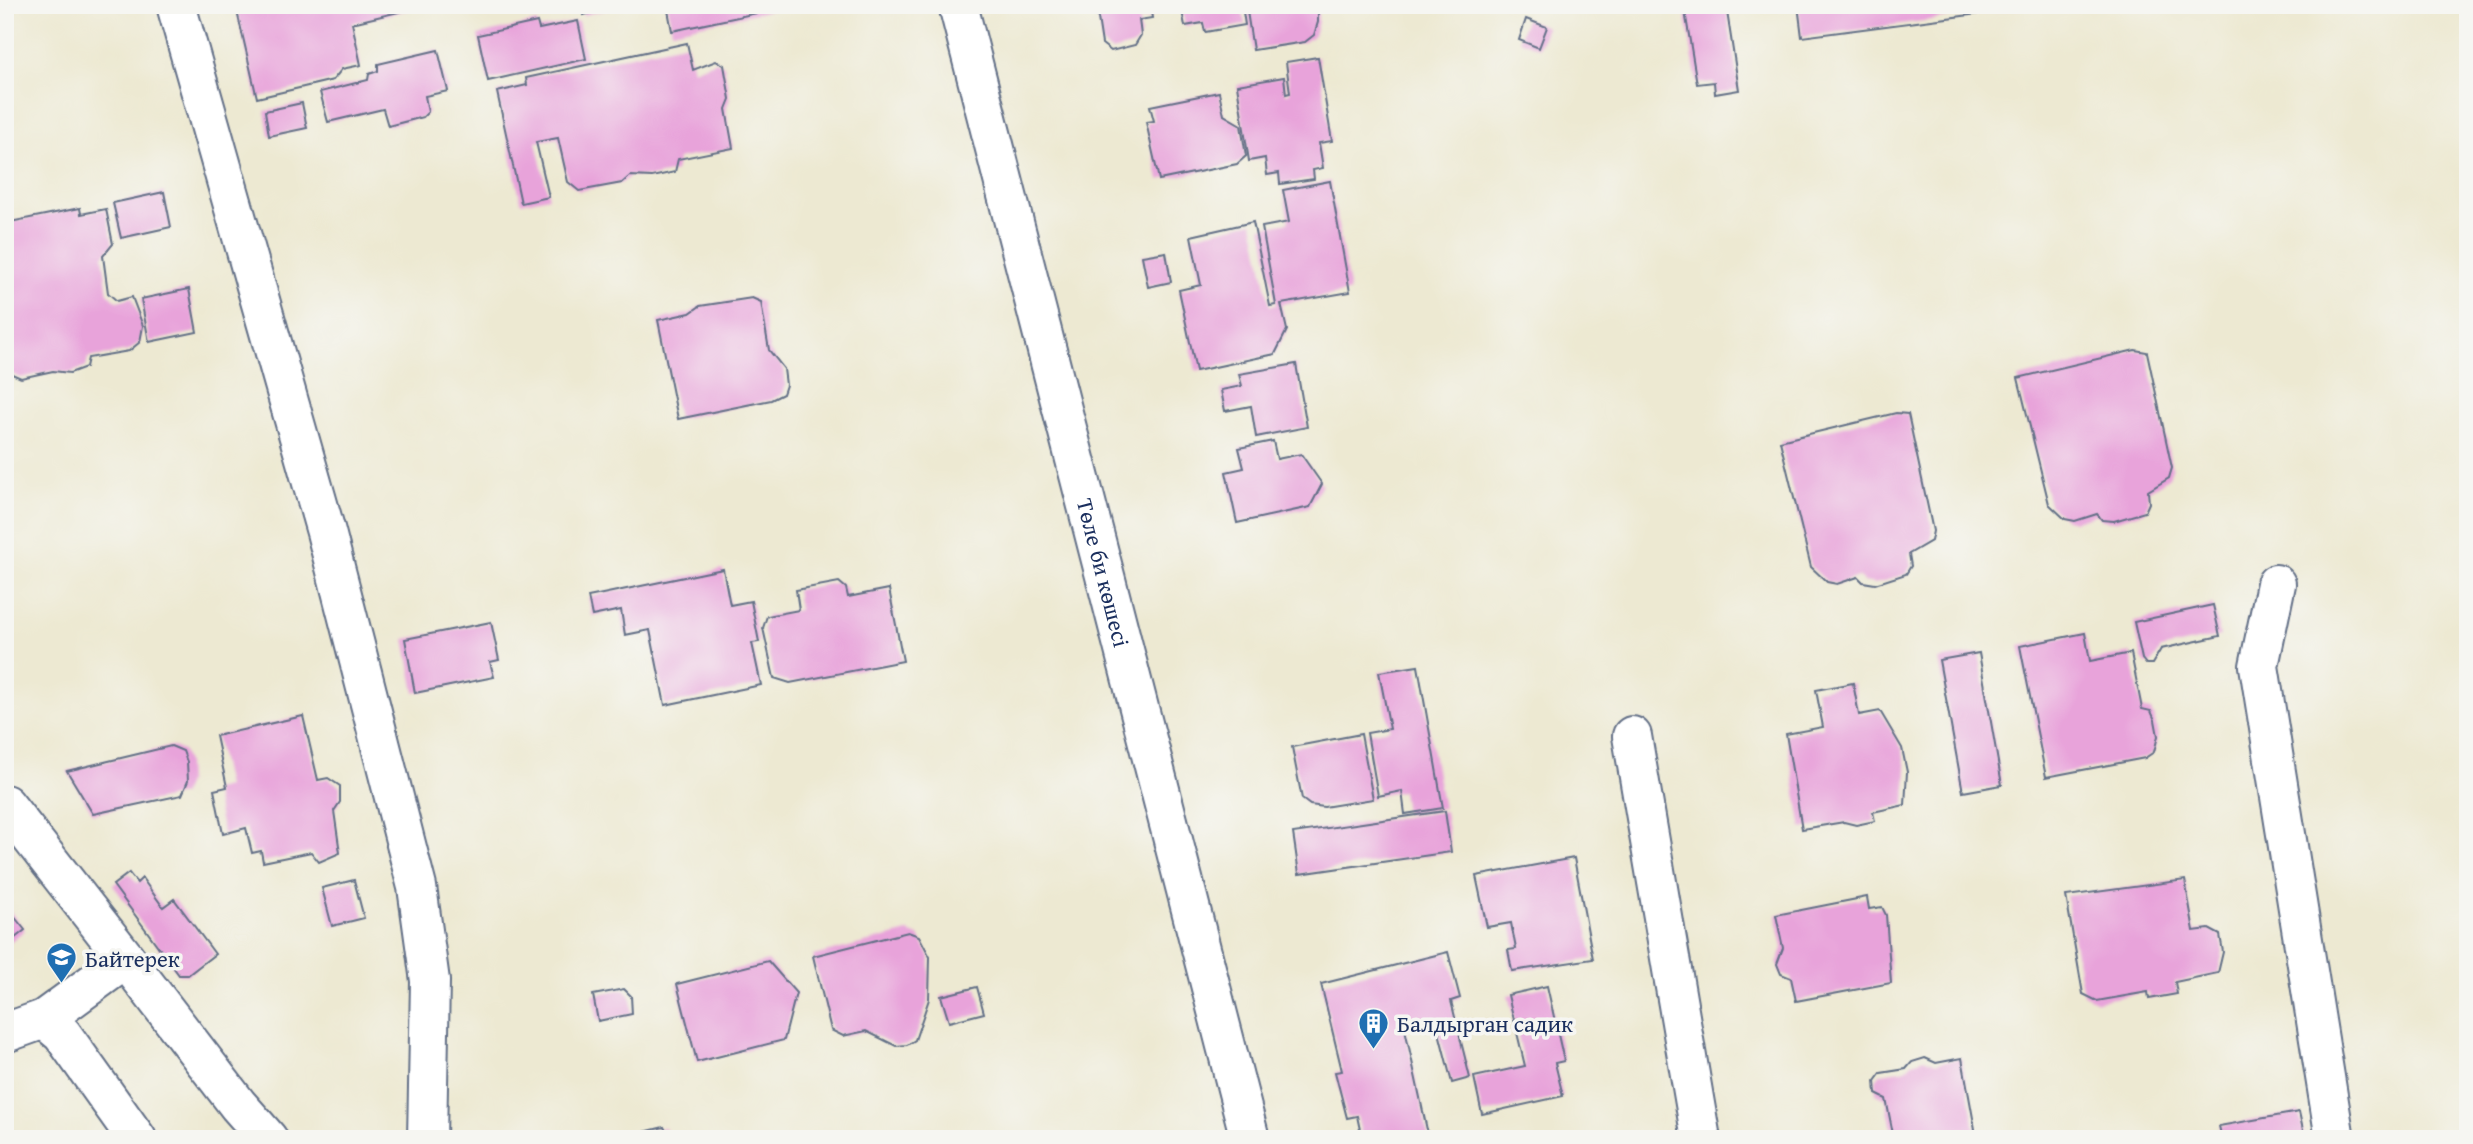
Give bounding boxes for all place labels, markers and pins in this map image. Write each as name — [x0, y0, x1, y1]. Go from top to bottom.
school or university icon: Байтерек — [45, 941, 79, 985]
place label: Байтерек — [85, 942, 180, 975]
building icon: Балдырган садик — [1357, 1006, 1391, 1050]
place label: Балдырган садик — [1397, 1007, 1573, 1040]

